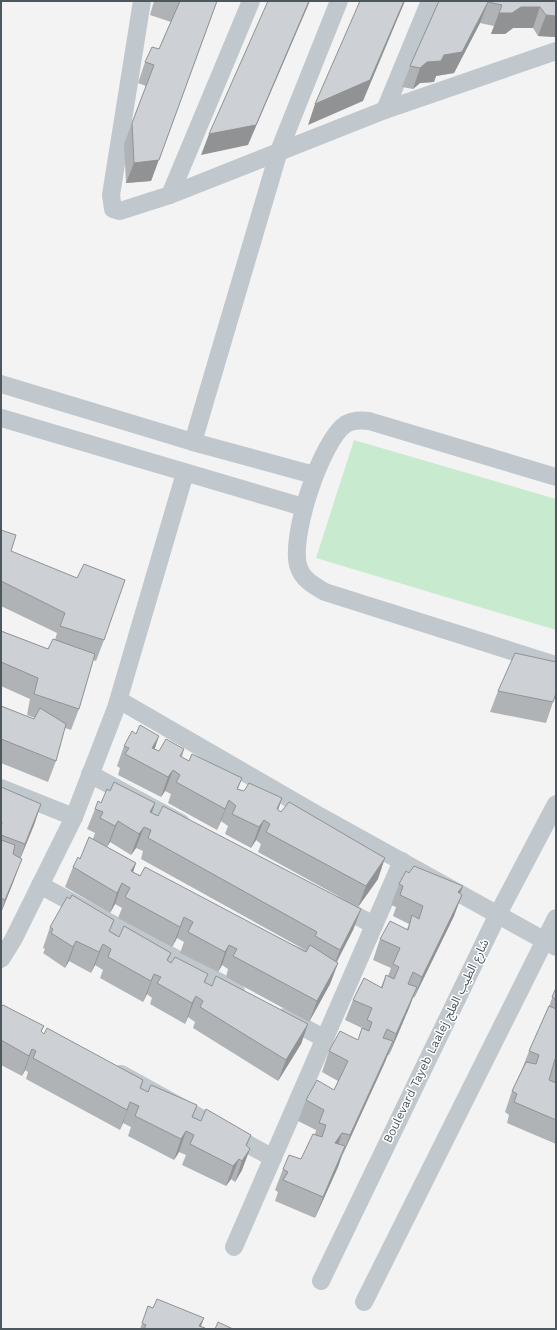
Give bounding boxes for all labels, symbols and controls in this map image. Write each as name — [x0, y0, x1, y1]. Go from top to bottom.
street label: Boulevard Tayeb Laalej شارع الطيب العلج — [380, 937, 493, 1146]

